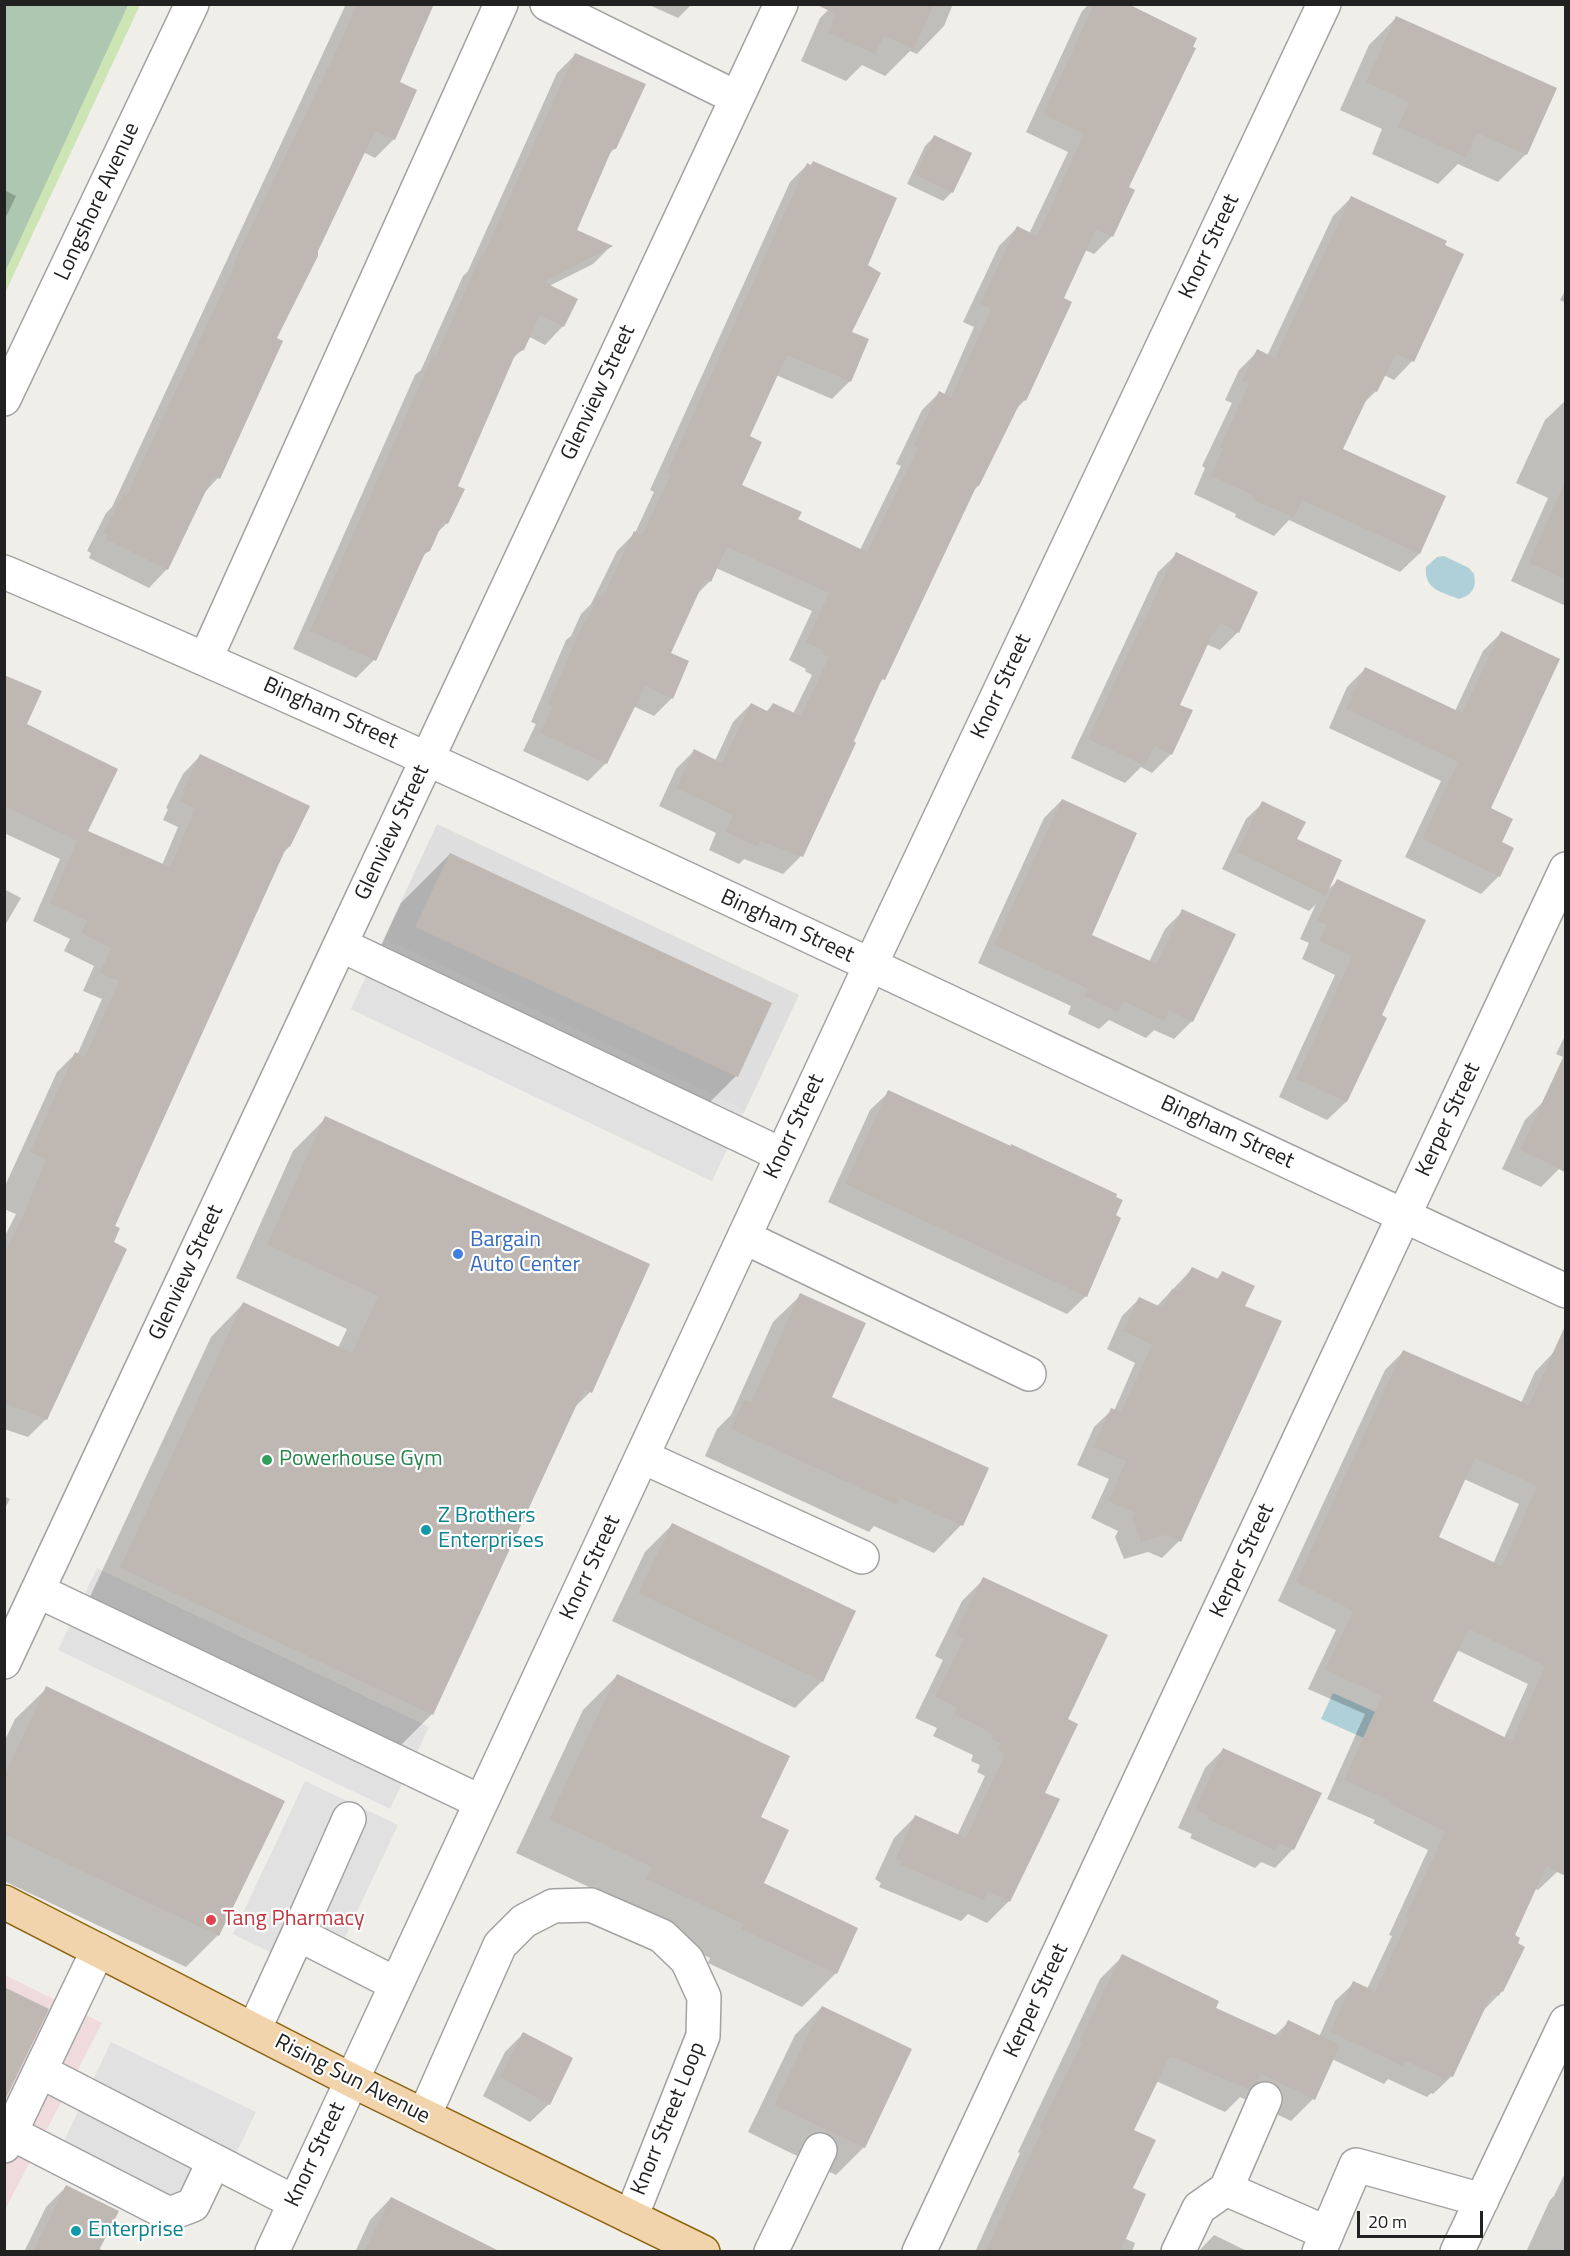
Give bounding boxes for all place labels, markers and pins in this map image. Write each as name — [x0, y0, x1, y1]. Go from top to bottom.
place label: Bargain Auto Center — [470, 1228, 580, 1280]
marker: Bargain Auto Center — [451, 1247, 465, 1261]
place label: Powerhouse Gym — [279, 1447, 443, 1473]
marker: Powerhouse Gym — [260, 1453, 274, 1467]
place label: Z Brothers Enterprises — [438, 1504, 544, 1556]
marker: Z Brothers Enterprises — [419, 1523, 433, 1537]
place label: Tang Pharmacy — [223, 1907, 365, 1933]
marker: Tang Pharmacy — [204, 1913, 218, 1927]
place label: Enterprise — [88, 2218, 184, 2244]
marker: Enterprise — [69, 2224, 83, 2238]

